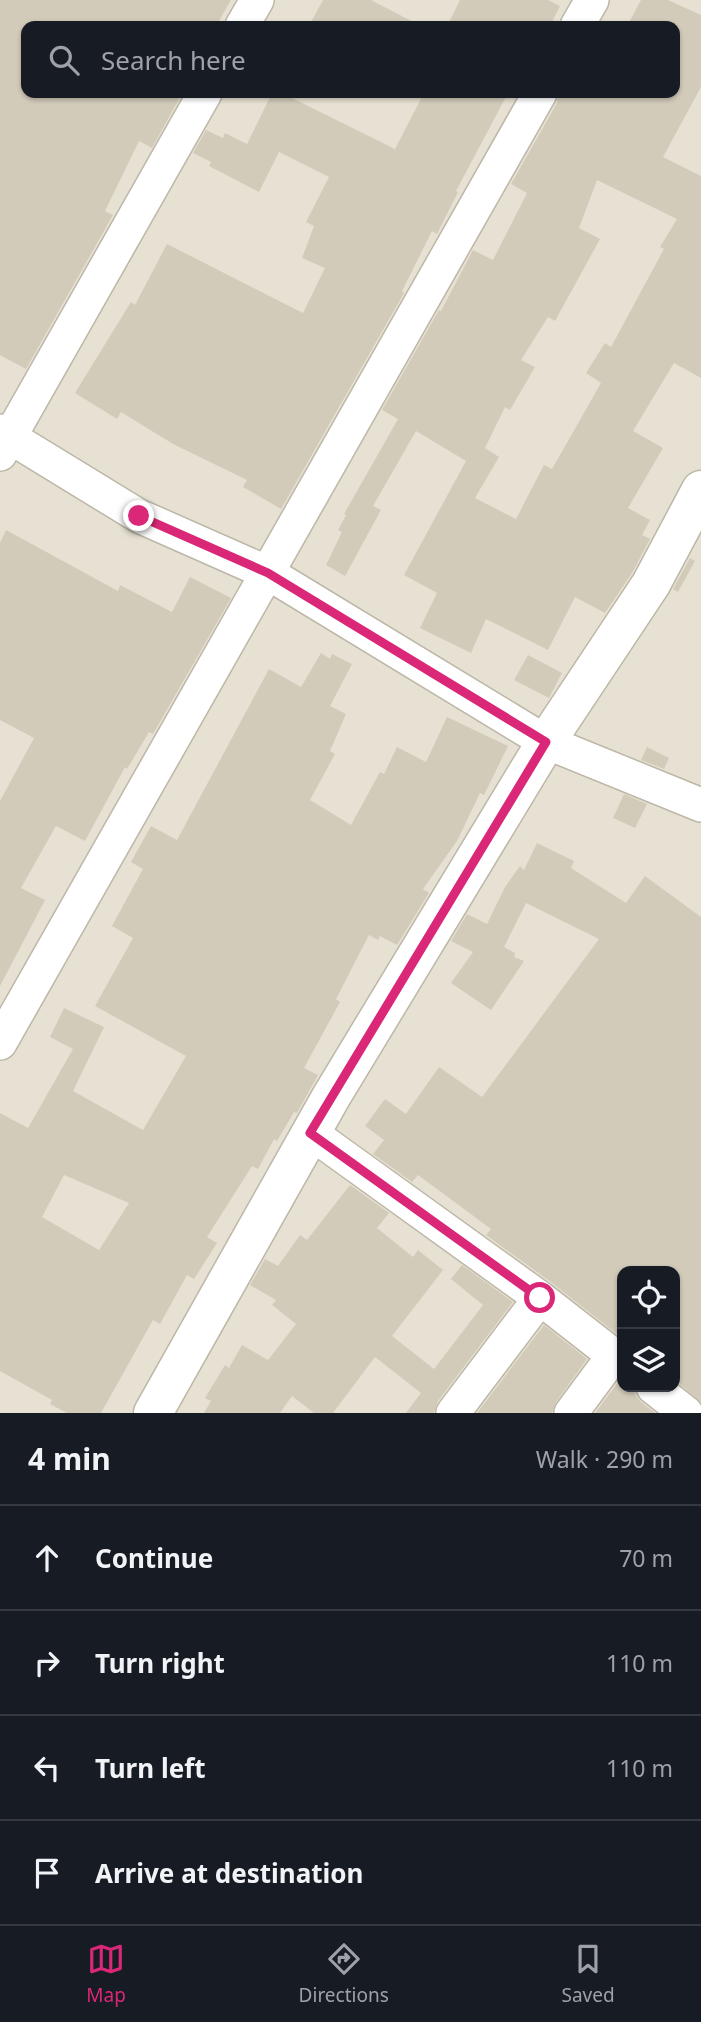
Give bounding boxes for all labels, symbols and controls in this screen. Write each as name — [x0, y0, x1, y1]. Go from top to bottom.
search box — [21, 21, 680, 98]
icon: search — [45, 41, 83, 79]
text: Search here — [101, 42, 246, 78]
route end — [123, 500, 154, 531]
map controls — [617, 1266, 680, 1392]
button: locate — [617, 1266, 680, 1329]
route start — [524, 1282, 555, 1313]
button: layers — [617, 1329, 680, 1392]
text: 4 min — [28, 1438, 111, 1479]
text: Walk · 290 m — [536, 1443, 673, 1475]
icon: ahead — [28, 1539, 66, 1577]
text: Continue — [95, 1540, 213, 1576]
text: 70 m — [619, 1542, 673, 1574]
icon: right — [28, 1644, 66, 1682]
text: Turn right — [95, 1645, 225, 1681]
text: 110 m — [606, 1647, 673, 1679]
icon: left — [28, 1749, 66, 1787]
text: Turn left — [95, 1750, 206, 1786]
text: 110 m — [606, 1752, 673, 1784]
icon: arrive — [28, 1854, 66, 1892]
text: Arrive at destination — [95, 1855, 364, 1891]
tab: Map — [86, 1940, 126, 2008]
tab: Directions — [299, 1940, 389, 2008]
tab: Saved — [561, 1940, 615, 2008]

